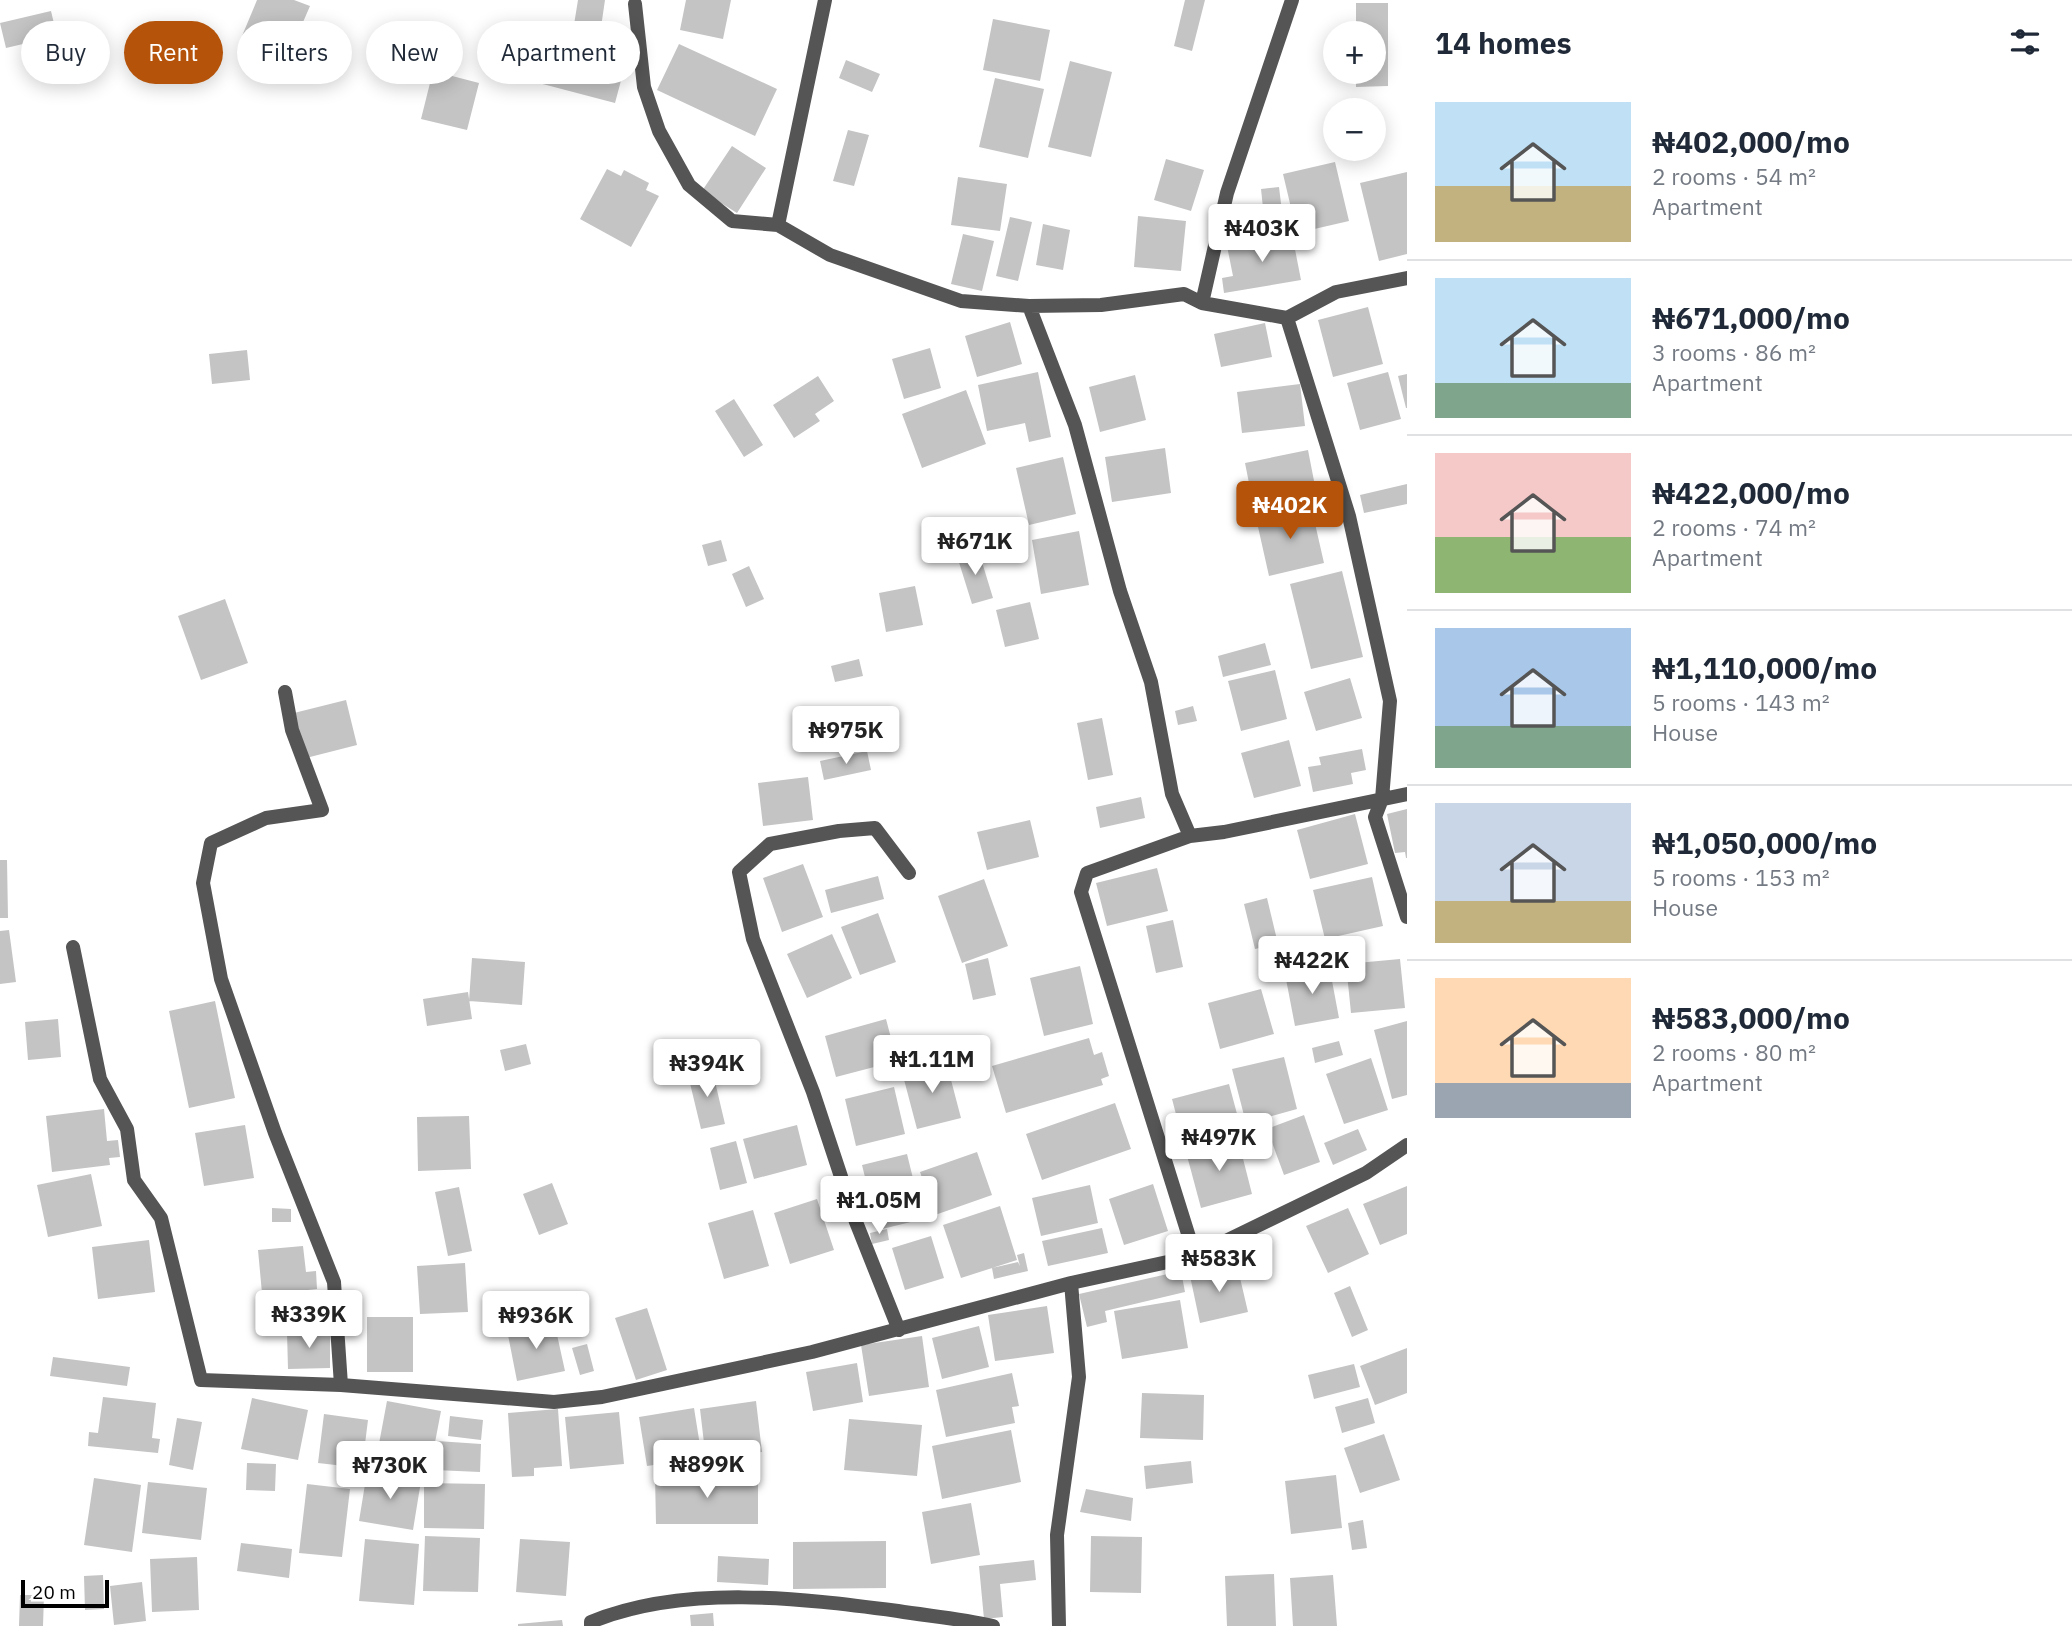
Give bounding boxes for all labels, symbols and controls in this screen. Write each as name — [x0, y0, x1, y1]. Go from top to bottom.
chip: Buy — [21, 21, 110, 84]
chip: Rent — [124, 21, 223, 84]
chip: Filters — [237, 21, 352, 84]
chip: New — [366, 21, 463, 84]
chip: Apartment — [477, 21, 640, 84]
map controls — [1323, 21, 1386, 161]
button: + — [1323, 21, 1386, 84]
text: 14 homes — [1435, 23, 1572, 62]
icon: filters — [2006, 23, 2044, 61]
button: − — [1323, 98, 1386, 161]
text: ₦402,000/mo — [1652, 122, 1850, 161]
icon: home — [1491, 130, 1575, 214]
text: 2 rooms · 54 m² — [1652, 161, 1816, 191]
text: Apartment — [1652, 191, 1763, 221]
pin: ₦403K — [1213, 204, 1311, 264]
text: ₦403K — [1224, 212, 1300, 242]
text: ₦671,000/mo — [1652, 298, 1850, 337]
icon: home — [1491, 306, 1575, 390]
text: 3 rooms · 86 m² — [1652, 337, 1816, 367]
text: Apartment — [1652, 367, 1763, 397]
text: ₦422,000/mo — [1652, 473, 1850, 512]
icon: home — [1491, 481, 1575, 565]
pin: ₦402K — [1241, 482, 1339, 541]
text: ₦402K — [1252, 489, 1328, 519]
text: 2 rooms · 74 m² — [1652, 512, 1816, 542]
pin: ₦671K — [926, 518, 1024, 577]
text: ₦671K — [937, 525, 1013, 555]
text: Apartment — [1652, 542, 1763, 572]
text: ₦1,110,000/mo — [1652, 648, 1877, 687]
icon: home — [1491, 656, 1575, 740]
text: 5 rooms · 143 m² — [1652, 687, 1830, 717]
pin: ₦975K — [797, 706, 895, 766]
text: ₦975K — [808, 714, 884, 744]
text: House — [1652, 717, 1718, 747]
text: ₦1,050,000/mo — [1652, 823, 1877, 862]
icon: home — [1491, 831, 1575, 915]
text: 5 rooms · 153 m² — [1652, 862, 1830, 892]
text: House — [1652, 892, 1718, 922]
pin: ₦422K — [1263, 936, 1361, 996]
text: ₦422K — [1274, 944, 1350, 974]
text: ₦583,000/mo — [1652, 998, 1850, 1037]
icon: home — [1491, 1006, 1575, 1090]
pin: ₦1.11M — [875, 1036, 989, 1095]
text: 2 rooms · 80 m² — [1652, 1037, 1816, 1067]
pin: ₦394K — [658, 1040, 756, 1099]
text: ₦1.11M — [889, 1043, 975, 1073]
text: ₦394K — [669, 1047, 745, 1077]
text: Apartment — [1652, 1067, 1763, 1097]
pin: ₦497K — [1170, 1114, 1268, 1173]
text: ₦497K — [1181, 1121, 1257, 1151]
pin: ₦1.05M — [822, 1176, 936, 1236]
text: ₦1.05M — [836, 1184, 922, 1214]
pin: ₦583K — [1170, 1234, 1268, 1294]
text: ₦583K — [1181, 1242, 1257, 1272]
pin: ₦339K — [260, 1290, 358, 1350]
pin: ₦936K — [487, 1292, 585, 1351]
text: ₦339K — [271, 1298, 347, 1328]
text: ₦936K — [498, 1299, 574, 1329]
pin: ₦899K — [658, 1440, 756, 1500]
pin: ₦730K — [341, 1442, 439, 1501]
text: ₦899K — [669, 1448, 745, 1478]
text: ₦730K — [352, 1449, 428, 1479]
scale bar — [21, 1577, 108, 1609]
text: 20 m — [32, 1580, 76, 1604]

